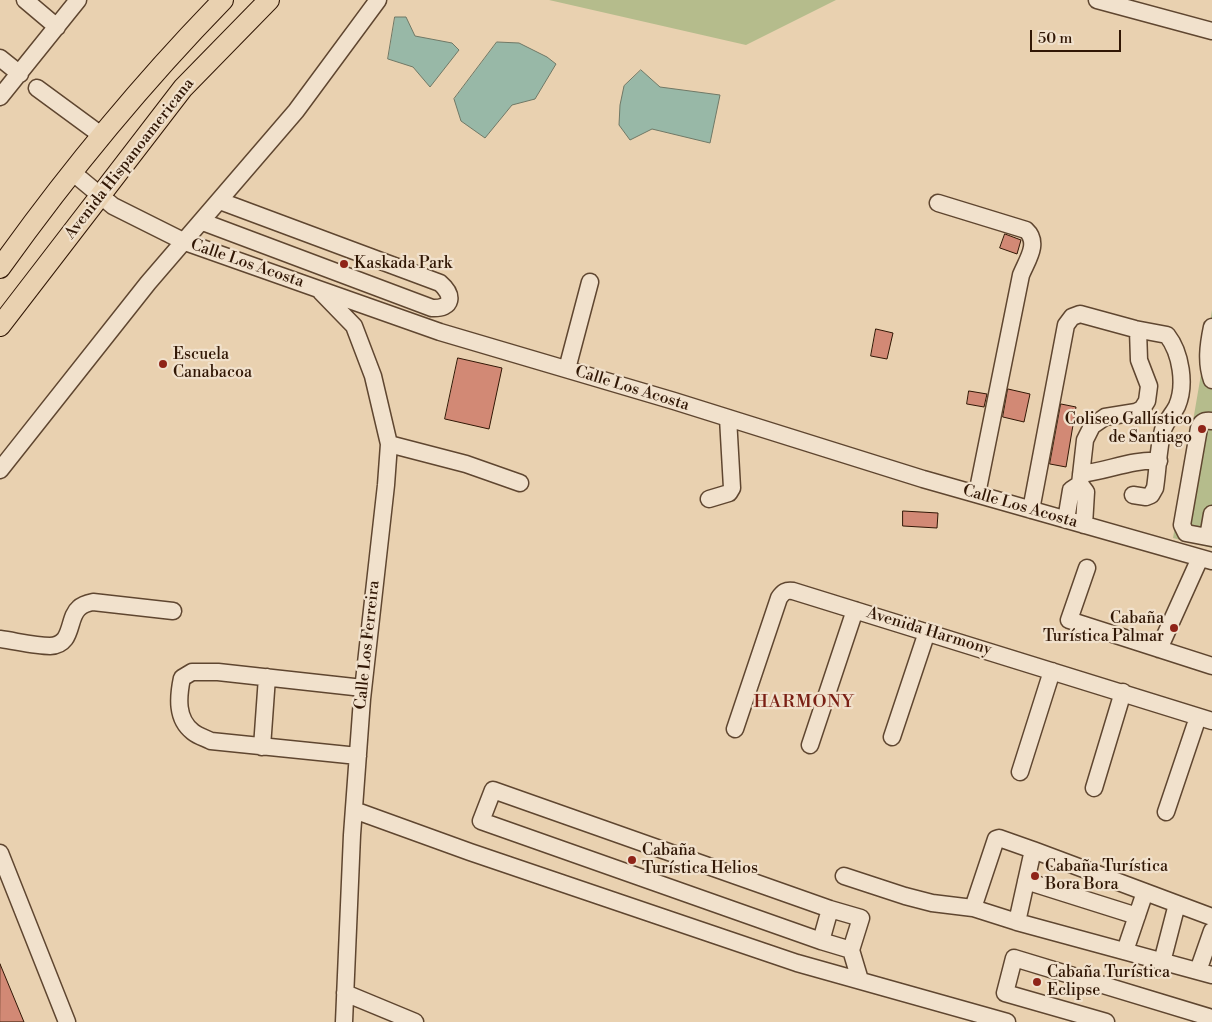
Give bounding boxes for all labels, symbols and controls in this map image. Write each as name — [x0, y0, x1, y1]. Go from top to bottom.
scale bar — [1032, 20, 1123, 52]
text: 50 m — [1038, 29, 1072, 48]
street label: Avenida Hispanoamericana — [61, 75, 199, 243]
street label: Calle Los Acosta — [188, 236, 306, 292]
place label: Kaskada Park — [354, 254, 452, 274]
marker: Kaskada Park — [338, 258, 350, 270]
place label: Escuela Canabacoa — [173, 345, 252, 383]
marker: Escuela Canabacoa — [157, 358, 169, 370]
street label: Calle Los Acosta — [572, 362, 692, 416]
place label: Coliseo Gallístico de Santiago — [1065, 410, 1192, 448]
marker: Coliseo Gallístico de Santiago — [1196, 423, 1208, 435]
street label: Calle Los Acosta — [960, 481, 1080, 533]
street label: Calle Los Ferreira — [352, 580, 384, 710]
street label: Avenida Harmony — [864, 604, 994, 660]
place label: Cabaña Turística Palmar — [1043, 609, 1164, 647]
marker: Cabaña Turística Palmar — [1168, 622, 1180, 634]
district label: HARMONY — [753, 692, 855, 714]
place label: Cabaña Turística Helios — [642, 841, 758, 879]
marker: Cabaña Turística Helios — [626, 854, 638, 866]
place label: Cabaña Turística Bora Bora — [1045, 857, 1168, 895]
marker: Cabaña Turística Bora Bora — [1029, 870, 1041, 882]
place label: Cabaña Turística Eclipse — [1047, 963, 1170, 1001]
marker: Cabaña Turística Eclipse — [1031, 976, 1043, 988]

